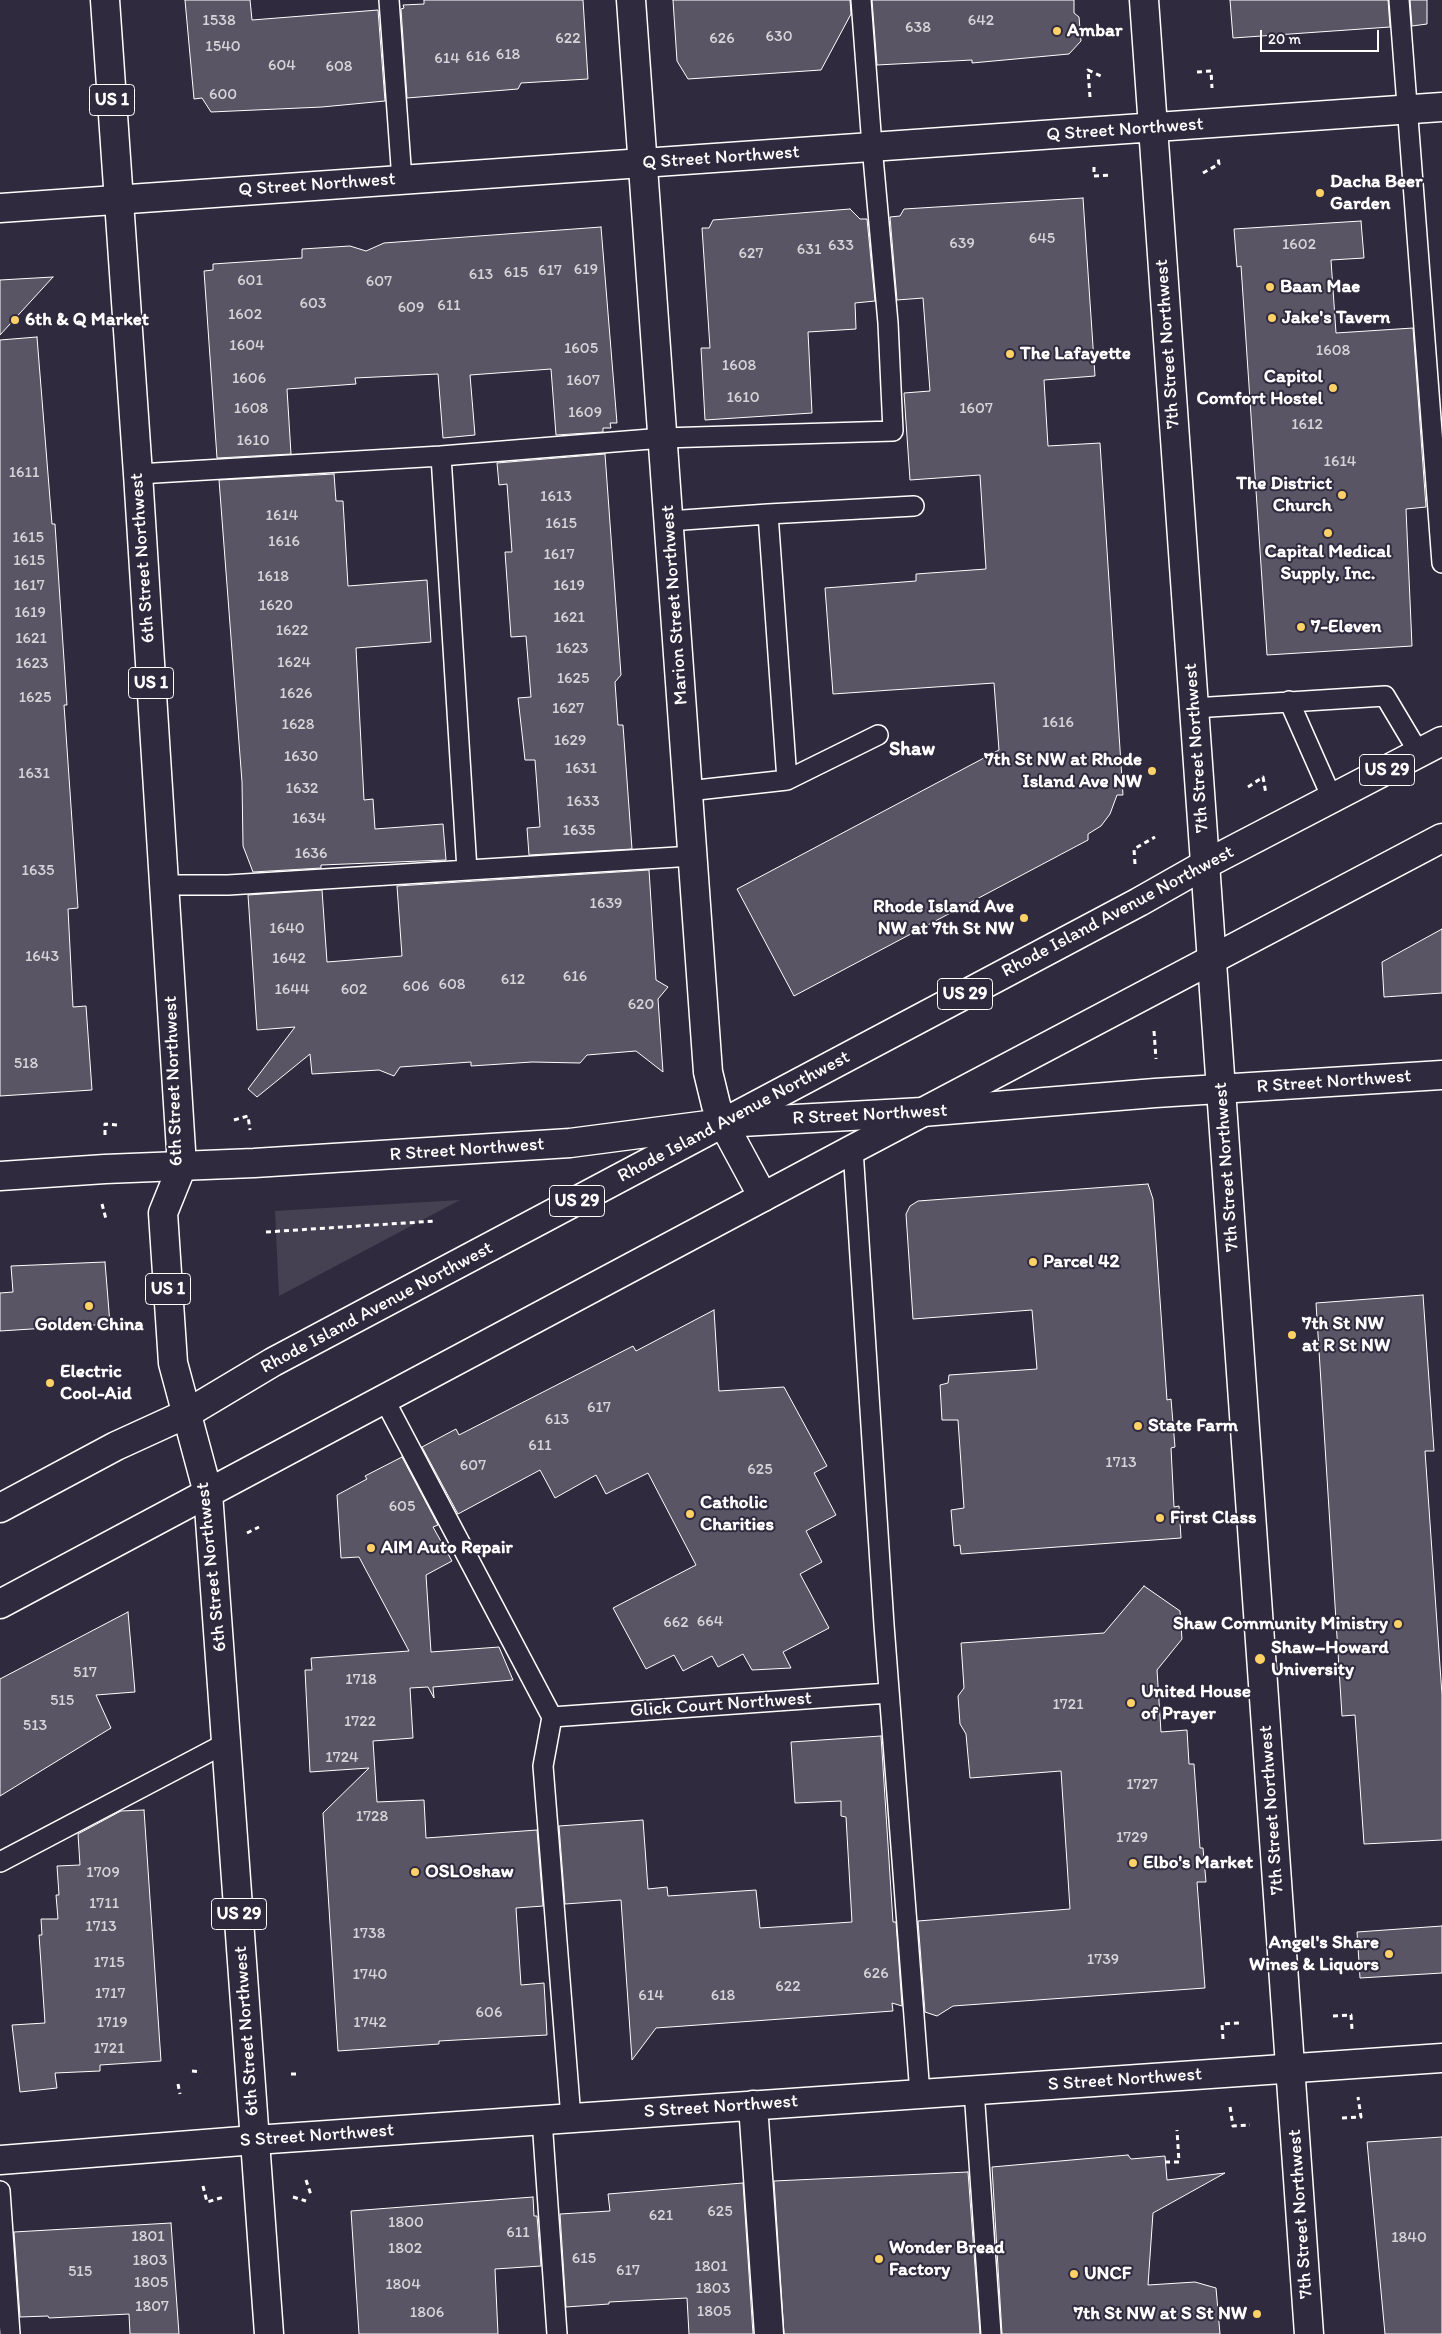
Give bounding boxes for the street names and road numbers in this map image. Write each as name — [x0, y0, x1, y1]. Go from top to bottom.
road number: US 1 — [90, 84, 134, 116]
street label: Q Street Northwest — [1046, 113, 1204, 147]
street label: Q Street Northwest — [642, 141, 800, 175]
street label: Q Street Northwest — [238, 168, 396, 202]
street label: 7th Street Northwest — [1151, 258, 1185, 430]
street label: 6th Street Northwest — [126, 472, 160, 644]
street label: Marion Street Northwest — [657, 504, 693, 706]
street label: 7th Street Northwest — [1180, 662, 1214, 834]
road number: US 1 — [128, 668, 174, 698]
road number: US 29 — [1360, 754, 1414, 786]
street label: Rhode Island Avenue Northwest — [998, 841, 1238, 983]
road number: US 29 — [938, 979, 992, 1010]
street label: 6th Street Northwest — [160, 995, 188, 1167]
street label: Rhode Island Avenue Northwest — [614, 1046, 854, 1188]
street label: R Street Northwest — [1256, 1065, 1412, 1099]
street label: 7th Street Northwest — [1210, 1081, 1244, 1253]
street label: R Street Northwest — [792, 1100, 948, 1130]
street label: R Street Northwest — [389, 1133, 545, 1167]
road number: US 29 — [550, 1186, 604, 1216]
street label: Rhode Island Avenue Northwest — [257, 1237, 497, 1379]
road number: US 1 — [146, 1274, 190, 1305]
street label: 6th Street Northwest — [192, 1481, 232, 1653]
street label: Glick Court Northwest — [629, 1687, 813, 1723]
street label: 7th Street Northwest — [1255, 1724, 1289, 1896]
road number: US 29 — [212, 1898, 266, 1930]
street label: 6th Street Northwest — [230, 1945, 264, 2117]
street label: S Street Northwest — [1047, 2063, 1203, 2097]
street label: S Street Northwest — [643, 2090, 799, 2124]
street label: S Street Northwest — [239, 2119, 395, 2153]
street label: 7th Street Northwest — [1284, 2128, 1318, 2300]

